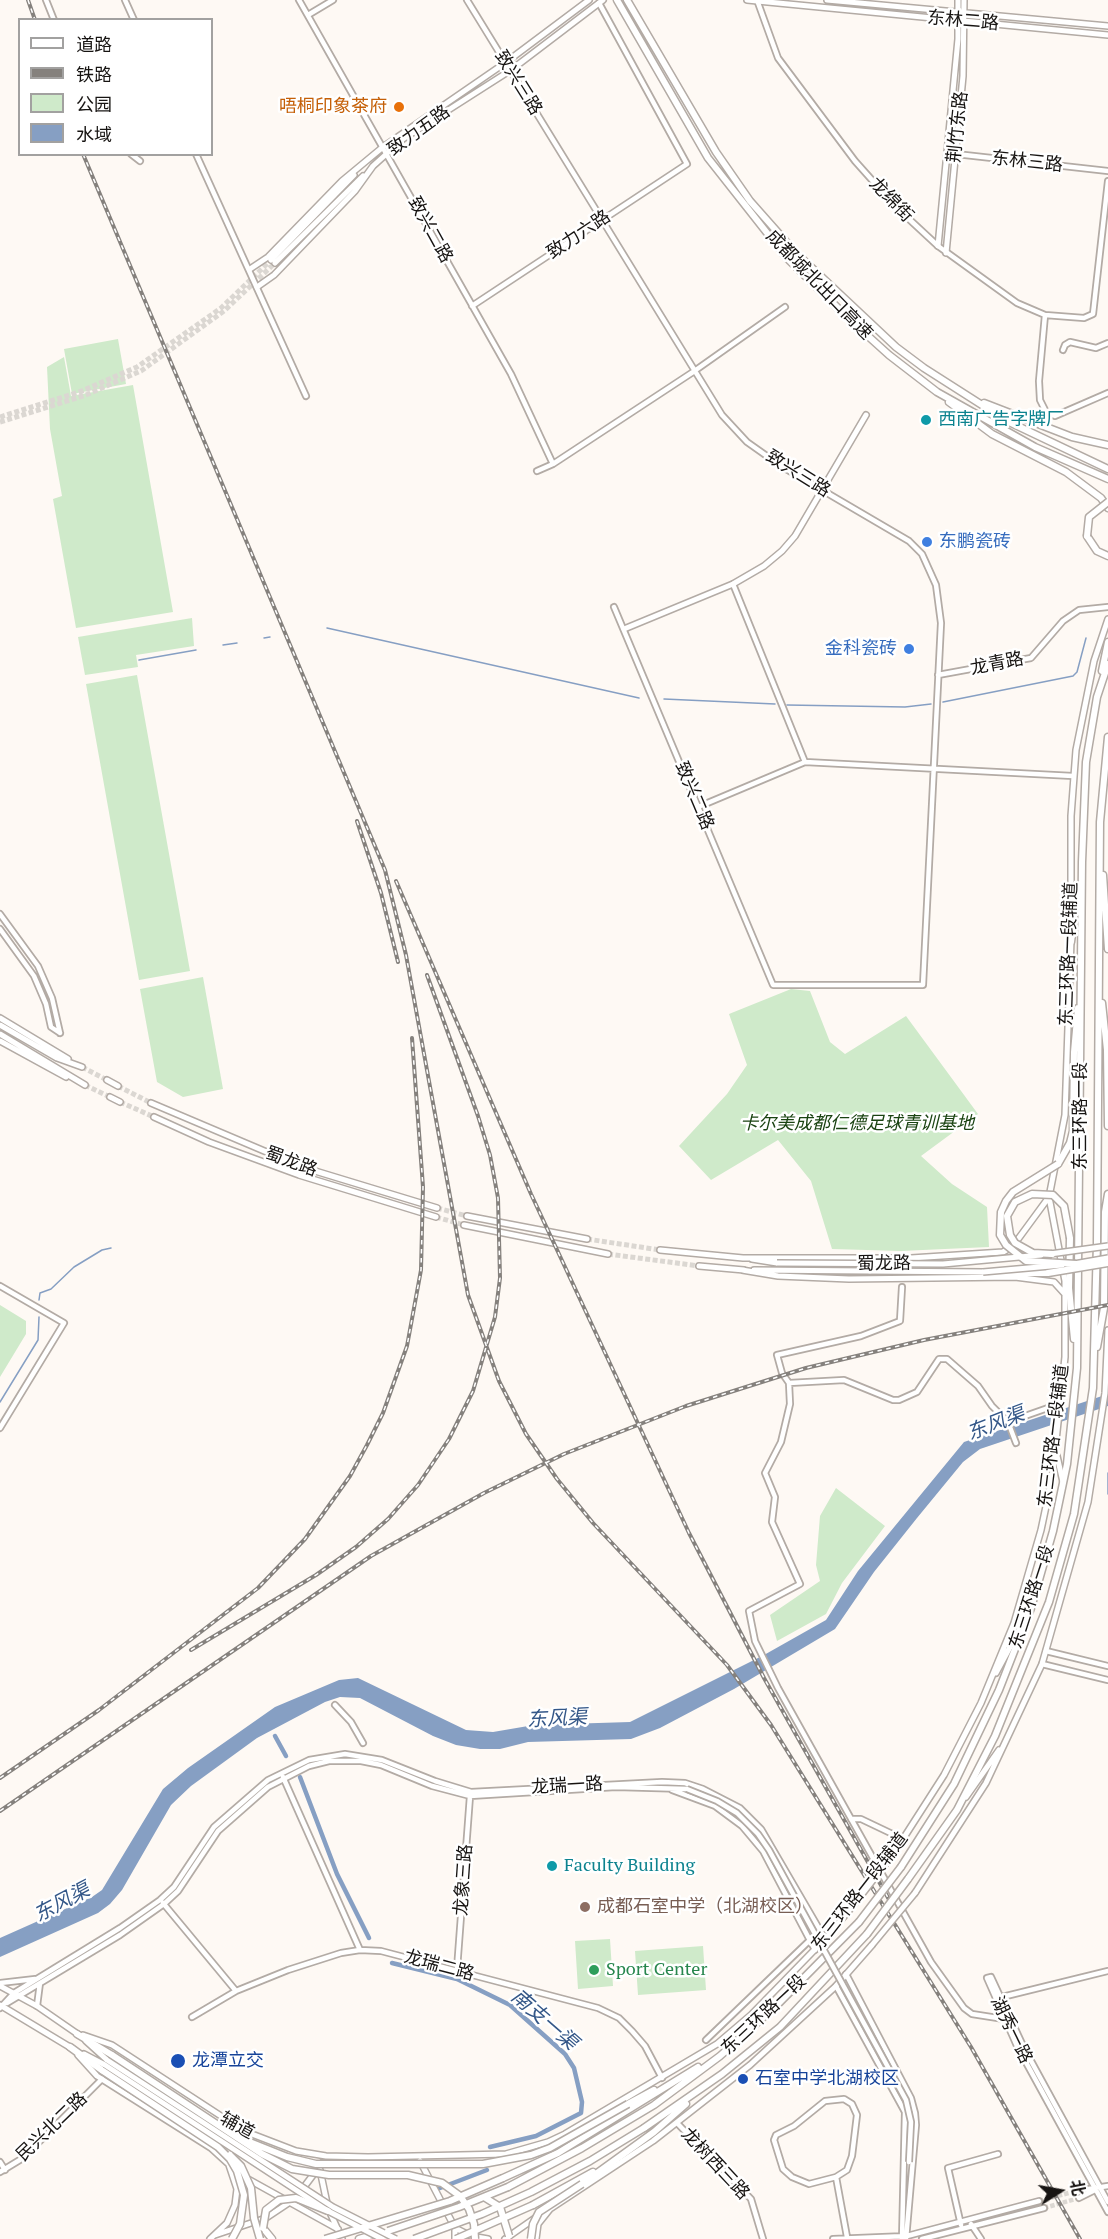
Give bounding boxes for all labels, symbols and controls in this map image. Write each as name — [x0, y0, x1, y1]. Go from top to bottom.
street label: 东林二路 — [926, 7, 1000, 35]
legend — [18, 18, 213, 156]
text: 道路 — [76, 32, 112, 56]
street label: 致兴三路 — [490, 47, 546, 119]
text: 铁路 — [76, 62, 112, 86]
street label: 荆竹东路 — [943, 90, 973, 164]
text: 公园 — [76, 92, 112, 116]
place label: 唔桐印象茶府 — [279, 96, 387, 118]
marker: 唔桐印象茶府 — [392, 100, 406, 114]
street label: 致力五路 — [384, 101, 454, 161]
text: 水域 — [76, 122, 112, 146]
street label: 东林三路 — [990, 147, 1064, 177]
street label: 龙绵街 — [864, 173, 918, 227]
street label: 致兴二路 — [403, 193, 457, 267]
street label: 致力六路 — [543, 206, 615, 264]
street label: 成都城北出口高速 — [761, 226, 877, 344]
place label: 西南广告字牌厂 — [938, 409, 1064, 431]
marker: 西南广告字牌厂 — [919, 413, 933, 427]
street label: 致兴三路 — [762, 446, 834, 502]
place label: 东鹏瓷砖 — [939, 531, 1011, 553]
marker: 东鹏瓷砖 — [920, 535, 934, 549]
place label: 金科瓷砖 — [825, 638, 897, 660]
marker: 金科瓷砖 — [902, 642, 916, 656]
street label: 龙青路 — [968, 648, 1026, 680]
street label: 致兴二路 — [670, 759, 718, 833]
street label: 东三环路一段辅道 — [1056, 882, 1082, 1026]
street label: 东三环路一段 — [1070, 1062, 1092, 1170]
park label: 卡尔美成都仁德足球青训基地 — [740, 1113, 974, 1135]
street label: 蜀龙路 — [262, 1143, 320, 1181]
street label: 蜀龙路 — [857, 1253, 911, 1275]
street label: 东三环路一段辅道 — [1035, 1363, 1073, 1509]
water label: 东风渠 — [964, 1402, 1028, 1446]
street label: 东三环路一段 — [1005, 1542, 1059, 1652]
water label: 东风渠 — [526, 1705, 588, 1733]
street label: 龙瑞一路 — [530, 1773, 604, 1799]
street label: 东三环路一段辅道 — [807, 1829, 913, 1955]
street label: 龙象三路 — [451, 1843, 477, 1917]
place label: Faculty Building — [564, 1855, 695, 1877]
marker: Faculty Building — [545, 1859, 559, 1873]
water label: 东风渠 — [30, 1878, 94, 1928]
place label: 成都石室中学（北湖校区） — [597, 1896, 813, 1918]
marker: 成都石室中学（北湖校区） — [578, 1900, 592, 1914]
street label: 龙瑞二路 — [401, 1946, 477, 1986]
place label: Sport Center — [606, 1959, 707, 1981]
marker: Sport Center — [587, 1963, 601, 1977]
street label: 东三环路一段 — [717, 1970, 811, 2060]
water label: 南支一渠 — [506, 1985, 582, 2055]
street label: 湖秀一路 — [986, 1993, 1036, 2067]
place label: 龙潭立交 — [192, 2050, 264, 2072]
marker: 龙潭立交 — [169, 2052, 187, 2070]
place label: 石室中学北湖校区 — [755, 2068, 899, 2090]
marker: 石室中学北湖校区 — [736, 2072, 750, 2086]
street label: 民兴北二路 — [12, 2088, 92, 2166]
street label: 辅道 — [216, 2108, 258, 2144]
street label: 龙树西三路 — [676, 2124, 754, 2204]
north arrow — [1030, 2161, 1090, 2221]
text: 北 — [1065, 2178, 1090, 2198]

